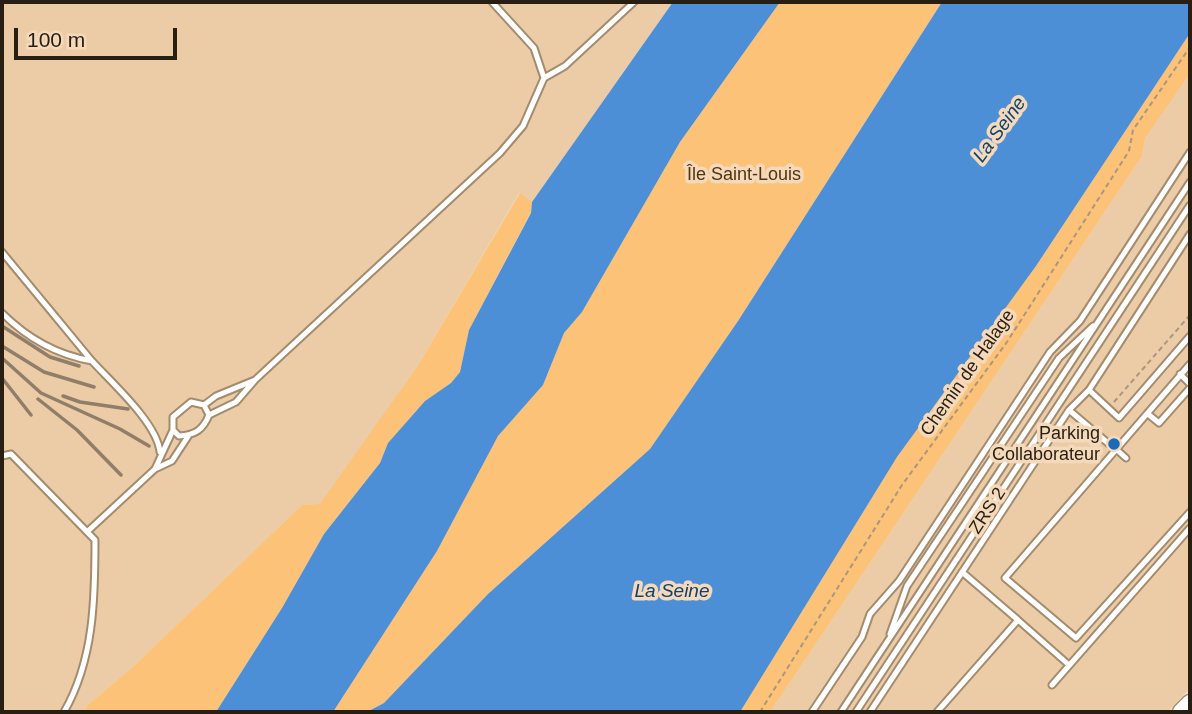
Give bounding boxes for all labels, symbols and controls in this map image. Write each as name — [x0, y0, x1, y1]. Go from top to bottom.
scale bar — [18, 14, 180, 58]
text: 100 m — [27, 28, 85, 51]
water label: La Seine — [969, 93, 1031, 167]
park label: Île Saint-Louis — [687, 164, 801, 186]
street label: Chemin de Halage — [916, 306, 1020, 440]
place label: Parking Collaborateur — [992, 423, 1100, 466]
marker: Parking Collaborateur — [1106, 436, 1122, 452]
street label: ZRS 2 — [965, 484, 1011, 538]
water label: La Seine — [634, 581, 710, 603]

